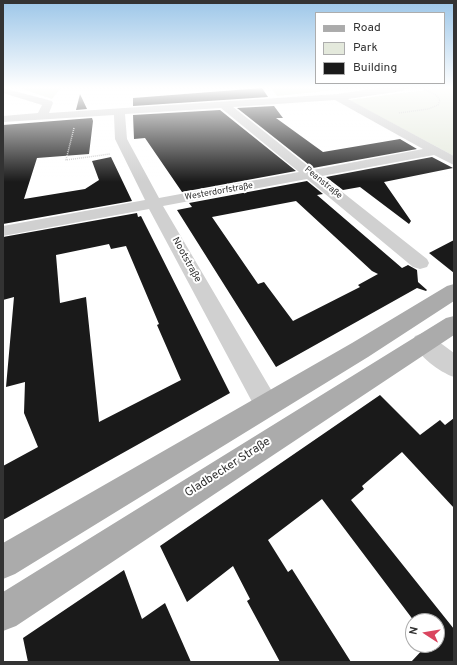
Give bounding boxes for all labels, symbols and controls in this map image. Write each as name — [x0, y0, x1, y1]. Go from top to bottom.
legend — [315, 12, 445, 84]
text: Road — [353, 20, 381, 36]
text: Park — [353, 40, 378, 56]
text: Building — [353, 60, 397, 76]
street label: Peanstraße — [302, 165, 344, 201]
street label: Westerdorfstraße — [184, 181, 254, 203]
street label: Nootstraße — [169, 235, 203, 285]
street label: Gladbecker Straße — [182, 435, 274, 501]
north arrow — [405, 613, 445, 653]
text: N — [407, 625, 422, 636]

